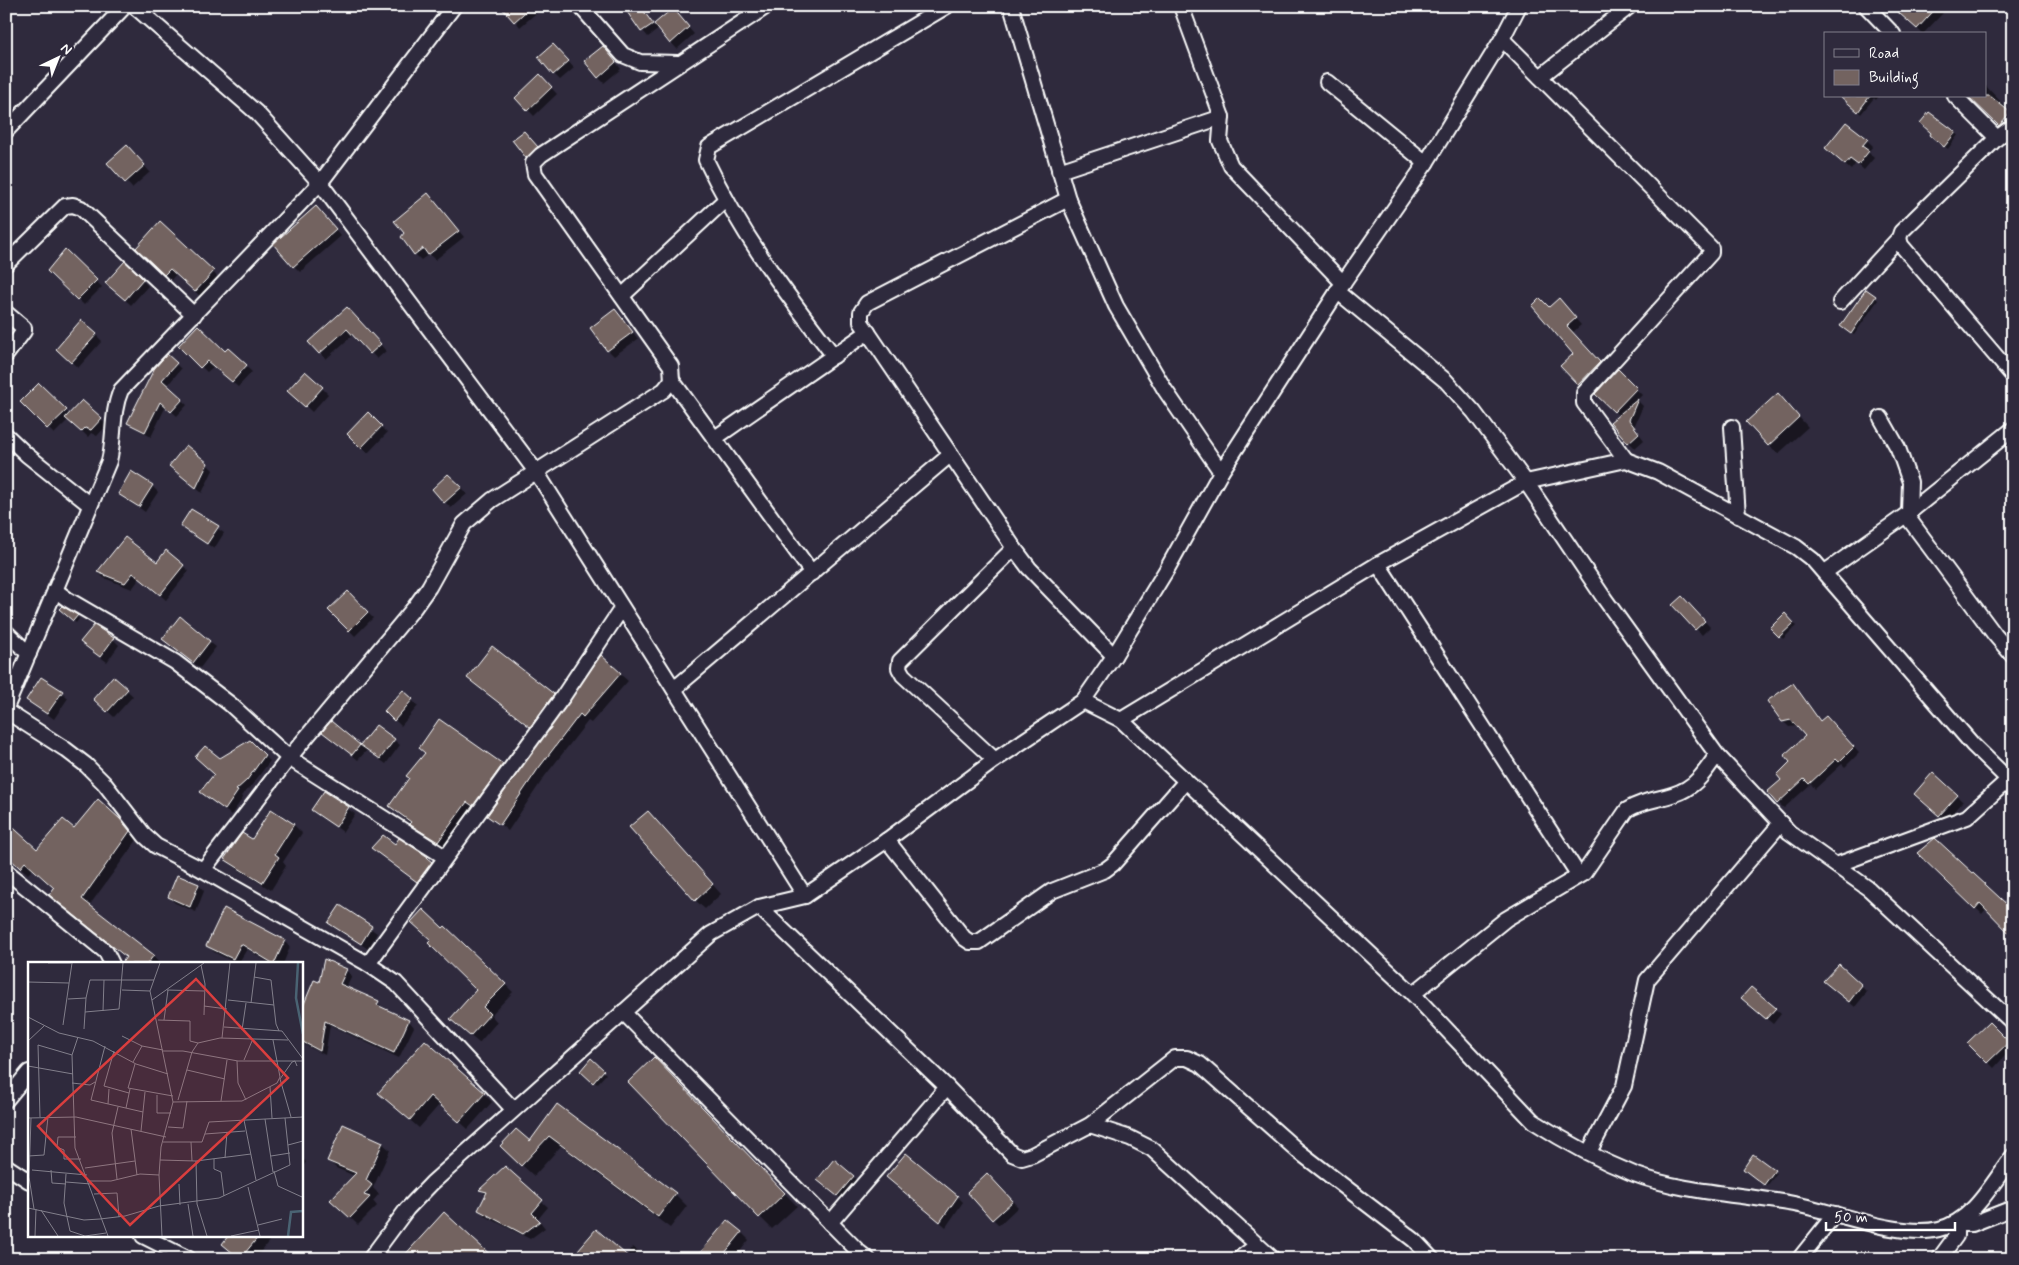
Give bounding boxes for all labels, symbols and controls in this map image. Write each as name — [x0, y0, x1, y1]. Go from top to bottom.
north arrow — [32, 32, 82, 82]
legend — [1824, 32, 1986, 98]
text: N — [57, 39, 76, 59]
text: Road — [1869, 44, 1899, 64]
text: Building — [1869, 68, 1919, 89]
inset map — [28, 962, 302, 1238]
scale bar — [1826, 1200, 1955, 1232]
text: 50 m — [1834, 1208, 1868, 1228]

